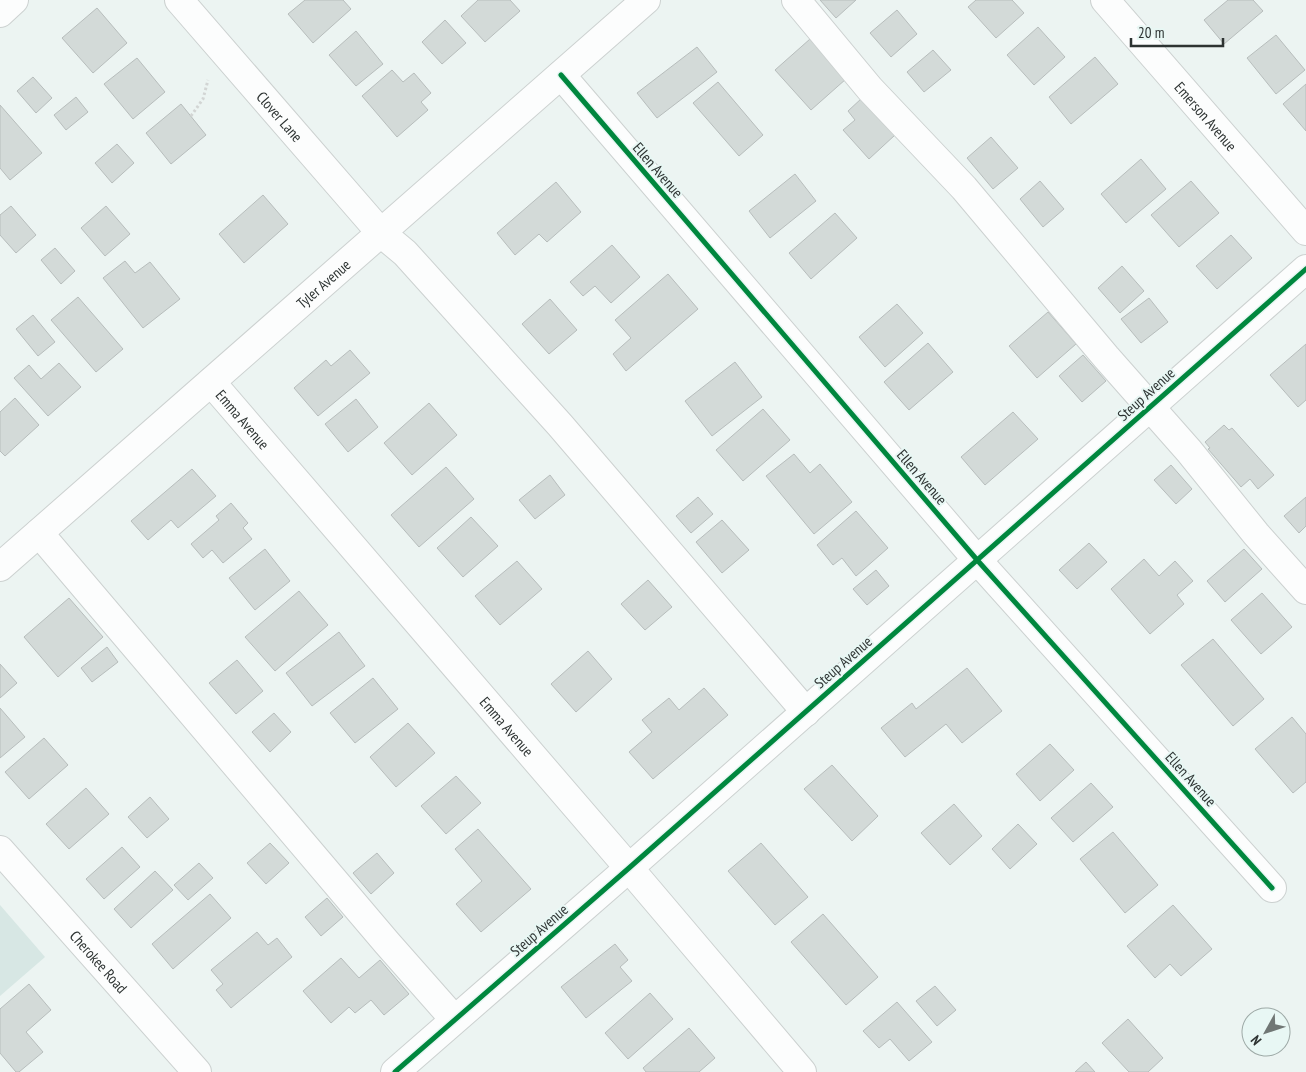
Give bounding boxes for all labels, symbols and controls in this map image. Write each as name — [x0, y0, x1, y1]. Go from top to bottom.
scale bar — [1131, 15, 1224, 47]
text: 20 m — [1138, 23, 1164, 42]
street label: Emerson Avenue — [1171, 78, 1241, 155]
street label: Clover Lane — [253, 87, 307, 146]
street label: Ellen Avenue — [629, 139, 687, 201]
street label: Tyler Avenue — [292, 255, 354, 312]
street label: Steup Avenue — [1113, 363, 1179, 425]
street label: Emma Avenue — [212, 385, 274, 453]
street label: Ellen Avenue — [893, 446, 951, 508]
street label: Steup Avenue — [810, 632, 876, 692]
street label: Emma Avenue — [476, 692, 538, 760]
street label: Ellen Avenue — [1162, 748, 1220, 810]
street label: Steup Avenue — [506, 900, 572, 960]
street label: Cherokee Road — [66, 926, 132, 997]
north arrow — [1241, 1007, 1291, 1057]
text: N — [1247, 1032, 1265, 1049]

